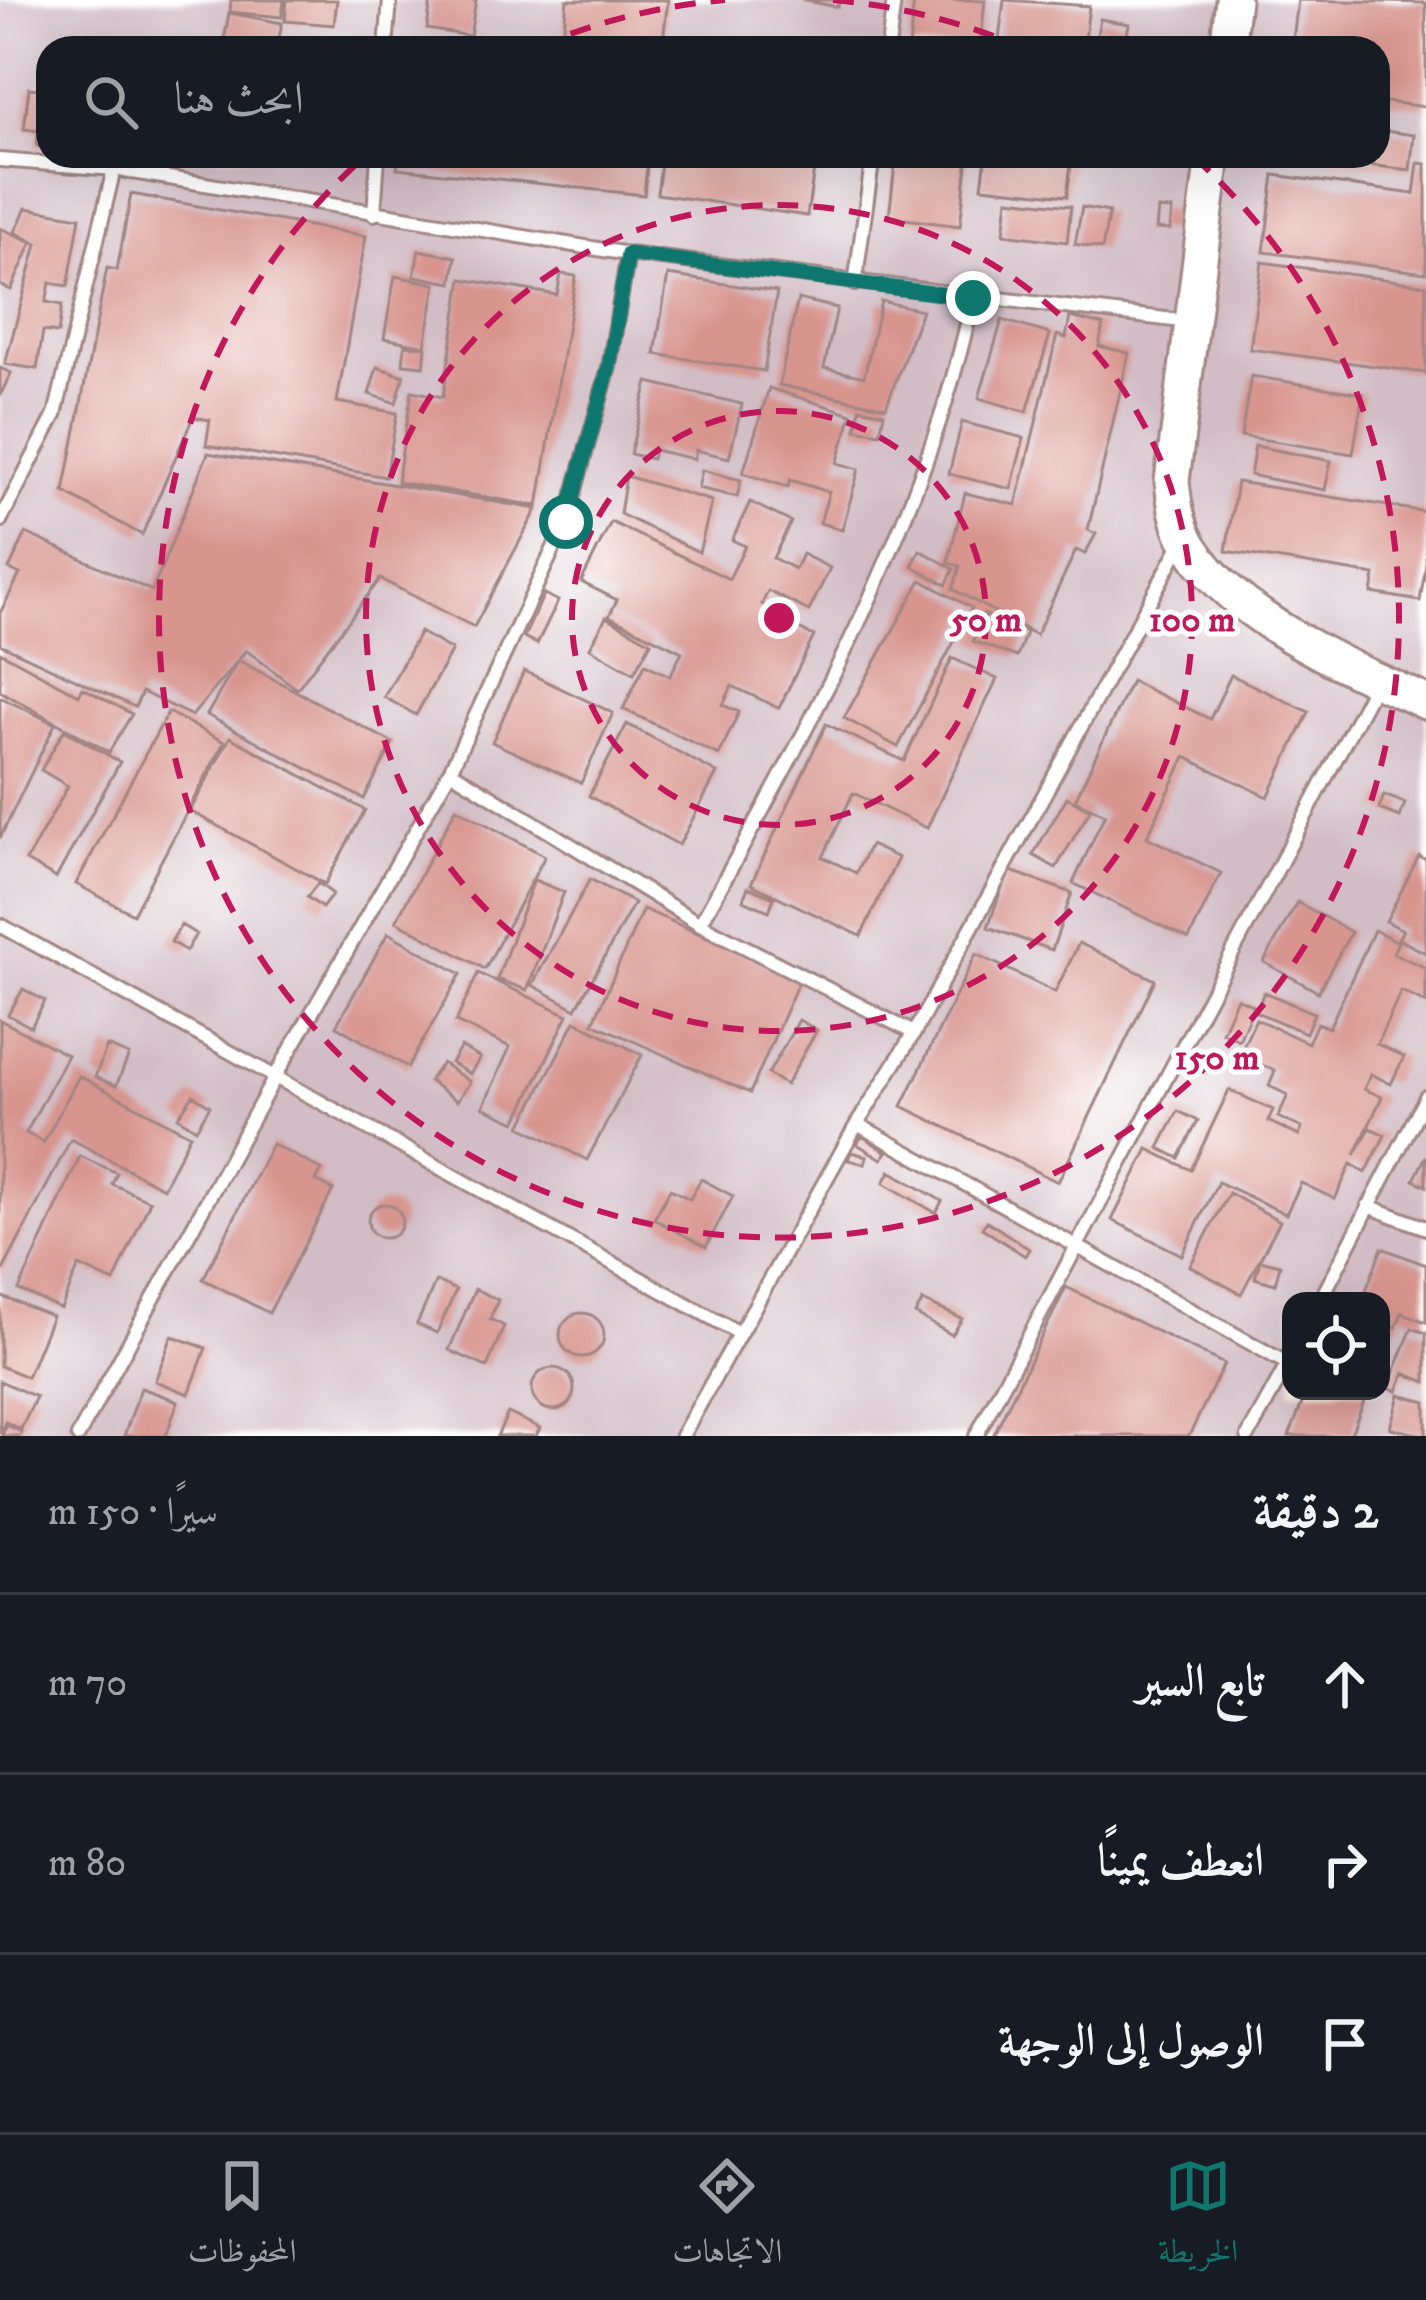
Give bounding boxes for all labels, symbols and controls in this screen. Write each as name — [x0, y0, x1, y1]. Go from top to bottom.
search box — [36, 36, 1390, 168]
icon: search — [78, 69, 144, 135]
text: ابحث هنا — [174, 72, 304, 128]
route end — [946, 271, 1000, 325]
route start — [539, 495, 593, 549]
centre of rings — [758, 597, 800, 639]
text: 50 m — [949, 598, 1022, 643]
text: 100 m — [1149, 598, 1235, 643]
text: 150 m — [1174, 1036, 1260, 1081]
map controls — [1282, 1292, 1390, 1400]
button: locate — [1282, 1292, 1390, 1400]
text: 2 دقيقة — [1253, 1480, 1378, 1544]
text: سيرًا · 150 m — [48, 1488, 218, 1537]
icon: ahead — [1312, 1651, 1378, 1717]
text: تابع السير — [1137, 1654, 1264, 1710]
text: 70 m — [48, 1659, 127, 1708]
icon: right — [1312, 1831, 1378, 1897]
text: انعطف يمينًا — [1098, 1834, 1264, 1890]
text: 80 m — [48, 1839, 126, 1888]
icon: arrive — [1312, 2011, 1378, 2077]
text: الوصول إلى الوجهة — [998, 2014, 1264, 2070]
tab: المحفوظات — [188, 2153, 297, 2283]
tab: الاتجاهات — [672, 2153, 782, 2283]
tab: الخريطة — [1158, 2153, 1238, 2283]

